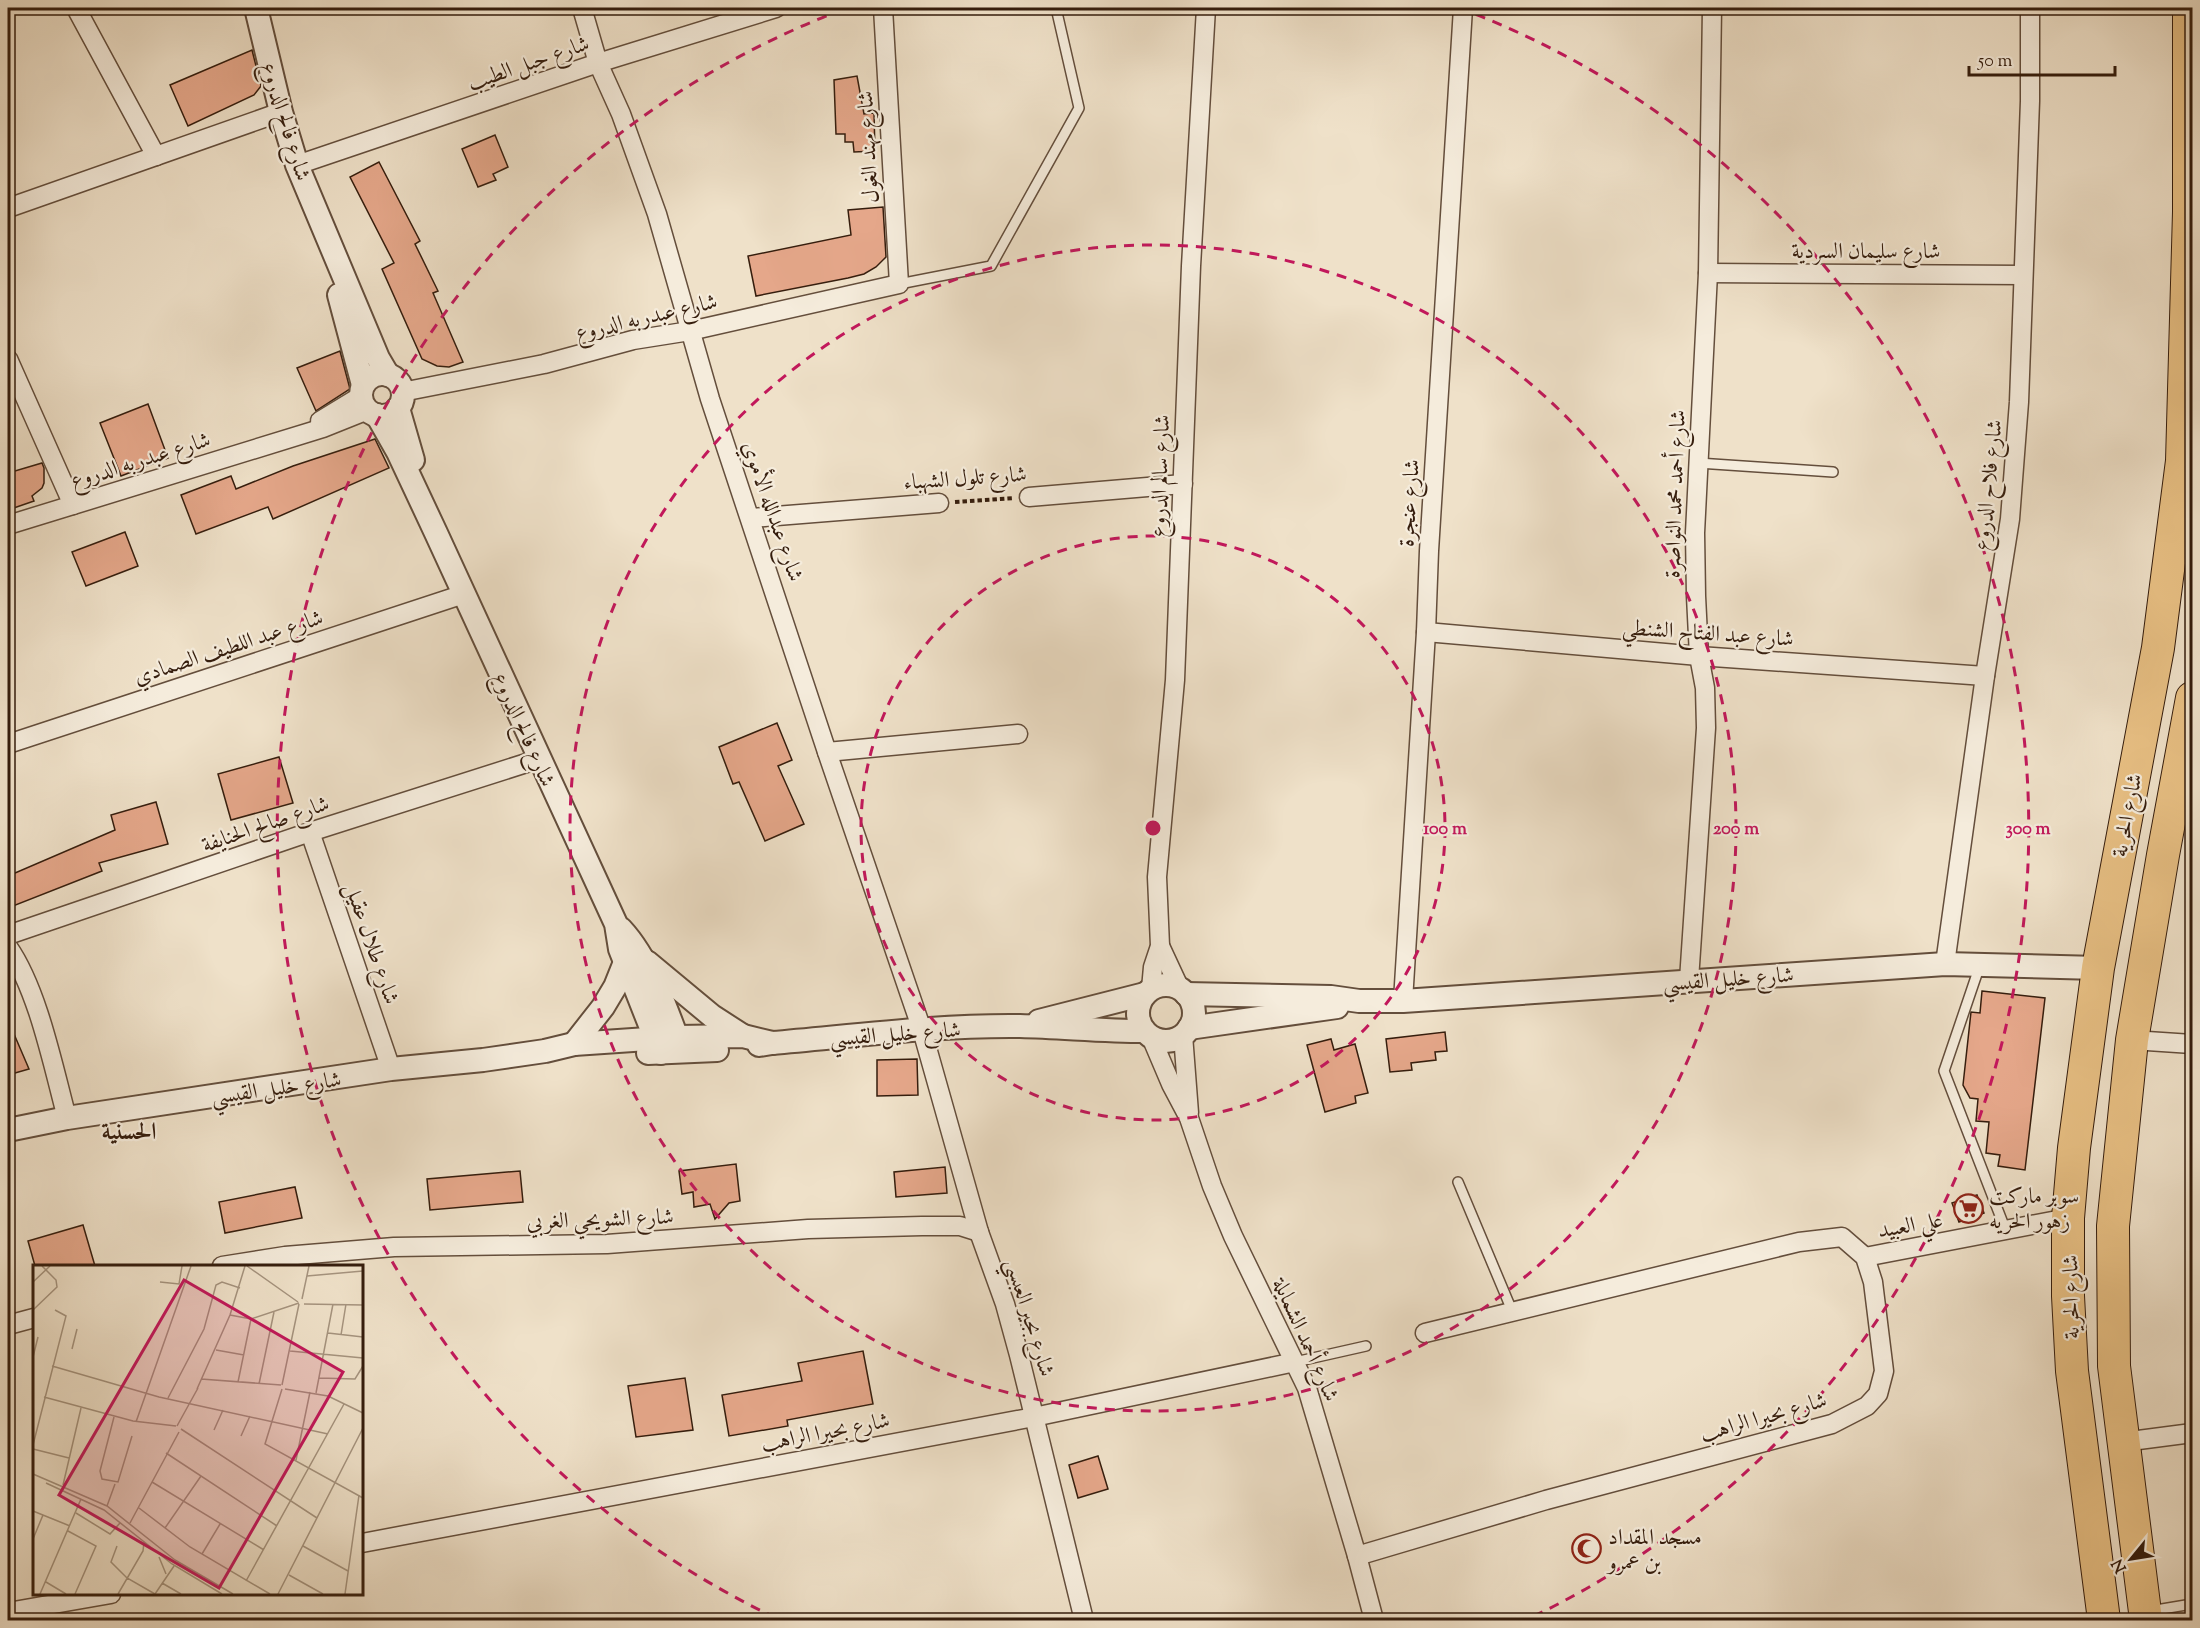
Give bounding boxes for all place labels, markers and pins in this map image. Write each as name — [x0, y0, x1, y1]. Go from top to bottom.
centre of rings — [1143, 818, 1163, 838]
place label: سوبر ماركت زهور الحريه — [1989, 1182, 2079, 1239]
supermarket icon: سوبر ماركت زهور الحريه — [1952, 1192, 1984, 1224]
place label: مسجد المقداد بن عمرو — [1606, 1523, 1702, 1580]
mosque icon: مسجد المقداد بن عمرو — [1571, 1533, 1603, 1565]

